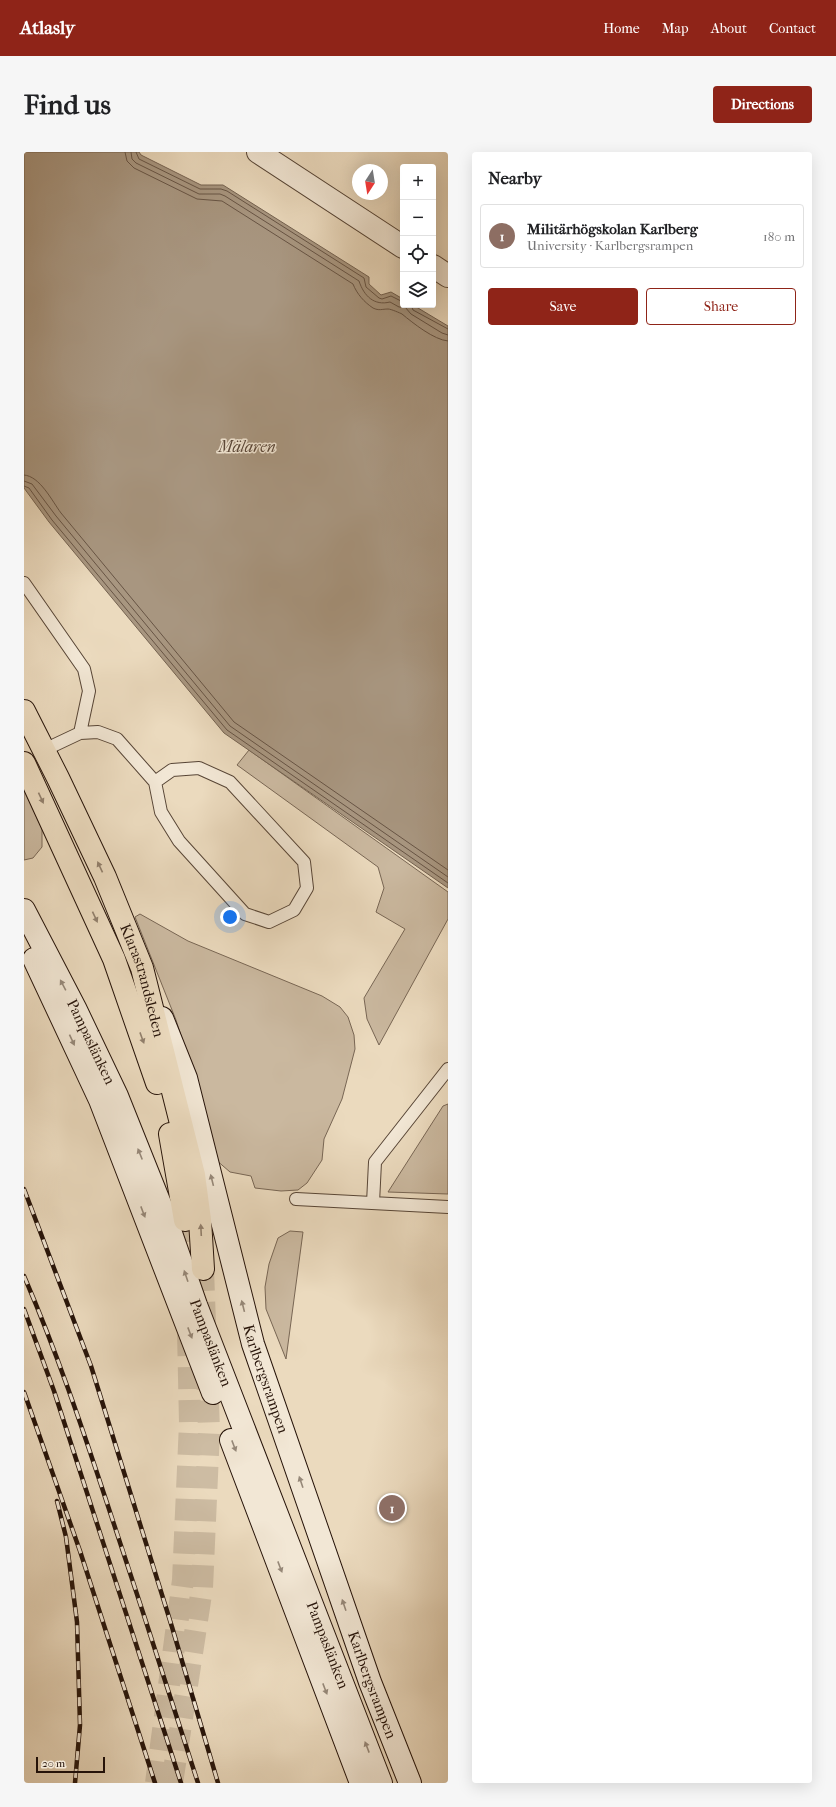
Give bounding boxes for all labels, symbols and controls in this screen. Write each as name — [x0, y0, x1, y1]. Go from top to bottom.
text: Atlasly — [20, 17, 75, 39]
text: Home — [603, 20, 640, 37]
text: Map — [662, 20, 689, 37]
text: About — [711, 20, 747, 37]
text: Contact — [769, 20, 816, 37]
button: Directions — [713, 86, 812, 123]
text: Find us — [24, 88, 111, 121]
north arrow — [352, 164, 388, 200]
map controls — [400, 164, 436, 308]
button: + — [400, 164, 436, 200]
text: Nearby — [488, 168, 542, 188]
button: − — [400, 200, 436, 236]
text: Militärhögskolan Karlberg — [527, 220, 698, 238]
text: 1 — [500, 229, 504, 244]
text: 180 m — [763, 229, 795, 244]
button: locate — [400, 236, 436, 272]
text: University · Karlbergsrampen — [527, 238, 693, 253]
button: layers — [400, 272, 436, 308]
button: Save — [488, 288, 638, 325]
button: Share — [646, 288, 796, 325]
water label: Mälaren — [217, 437, 276, 456]
one-way arrow — [38, 793, 44, 804]
one-way arrow — [97, 862, 103, 873]
your location — [220, 907, 240, 927]
one-way arrow — [92, 911, 98, 922]
street label: Klarastrandsleden — [116, 921, 168, 1039]
one-way arrow — [60, 979, 66, 991]
street label: Pampaslänken — [63, 996, 119, 1088]
one-way arrow — [140, 1032, 146, 1044]
one-way arrow — [69, 1034, 75, 1046]
one-way arrow — [137, 1148, 143, 1160]
one-way arrow — [209, 1173, 215, 1185]
one-way arrow — [141, 1206, 147, 1218]
one-way arrow — [197, 1224, 204, 1236]
one-way arrow — [182, 1269, 188, 1281]
street label: Pampaslänken — [186, 1297, 236, 1389]
one-way arrow — [240, 1299, 246, 1312]
street label: Karlbergsrampen — [239, 1323, 292, 1436]
one-way arrow — [187, 1328, 193, 1339]
one-way arrow — [231, 1440, 237, 1452]
one-way arrow — [298, 1476, 304, 1488]
pin: 1 — [379, 1493, 405, 1523]
one-way arrow — [277, 1562, 283, 1574]
street label: Pampaslänken — [303, 1599, 353, 1692]
one-way arrow — [340, 1599, 346, 1611]
street label: Karlbergsrampen — [344, 1629, 401, 1742]
one-way arrow — [323, 1683, 329, 1695]
one-way arrow — [364, 1740, 370, 1752]
scale bar — [36, 1755, 105, 1774]
text: 20 m — [42, 1757, 65, 1770]

